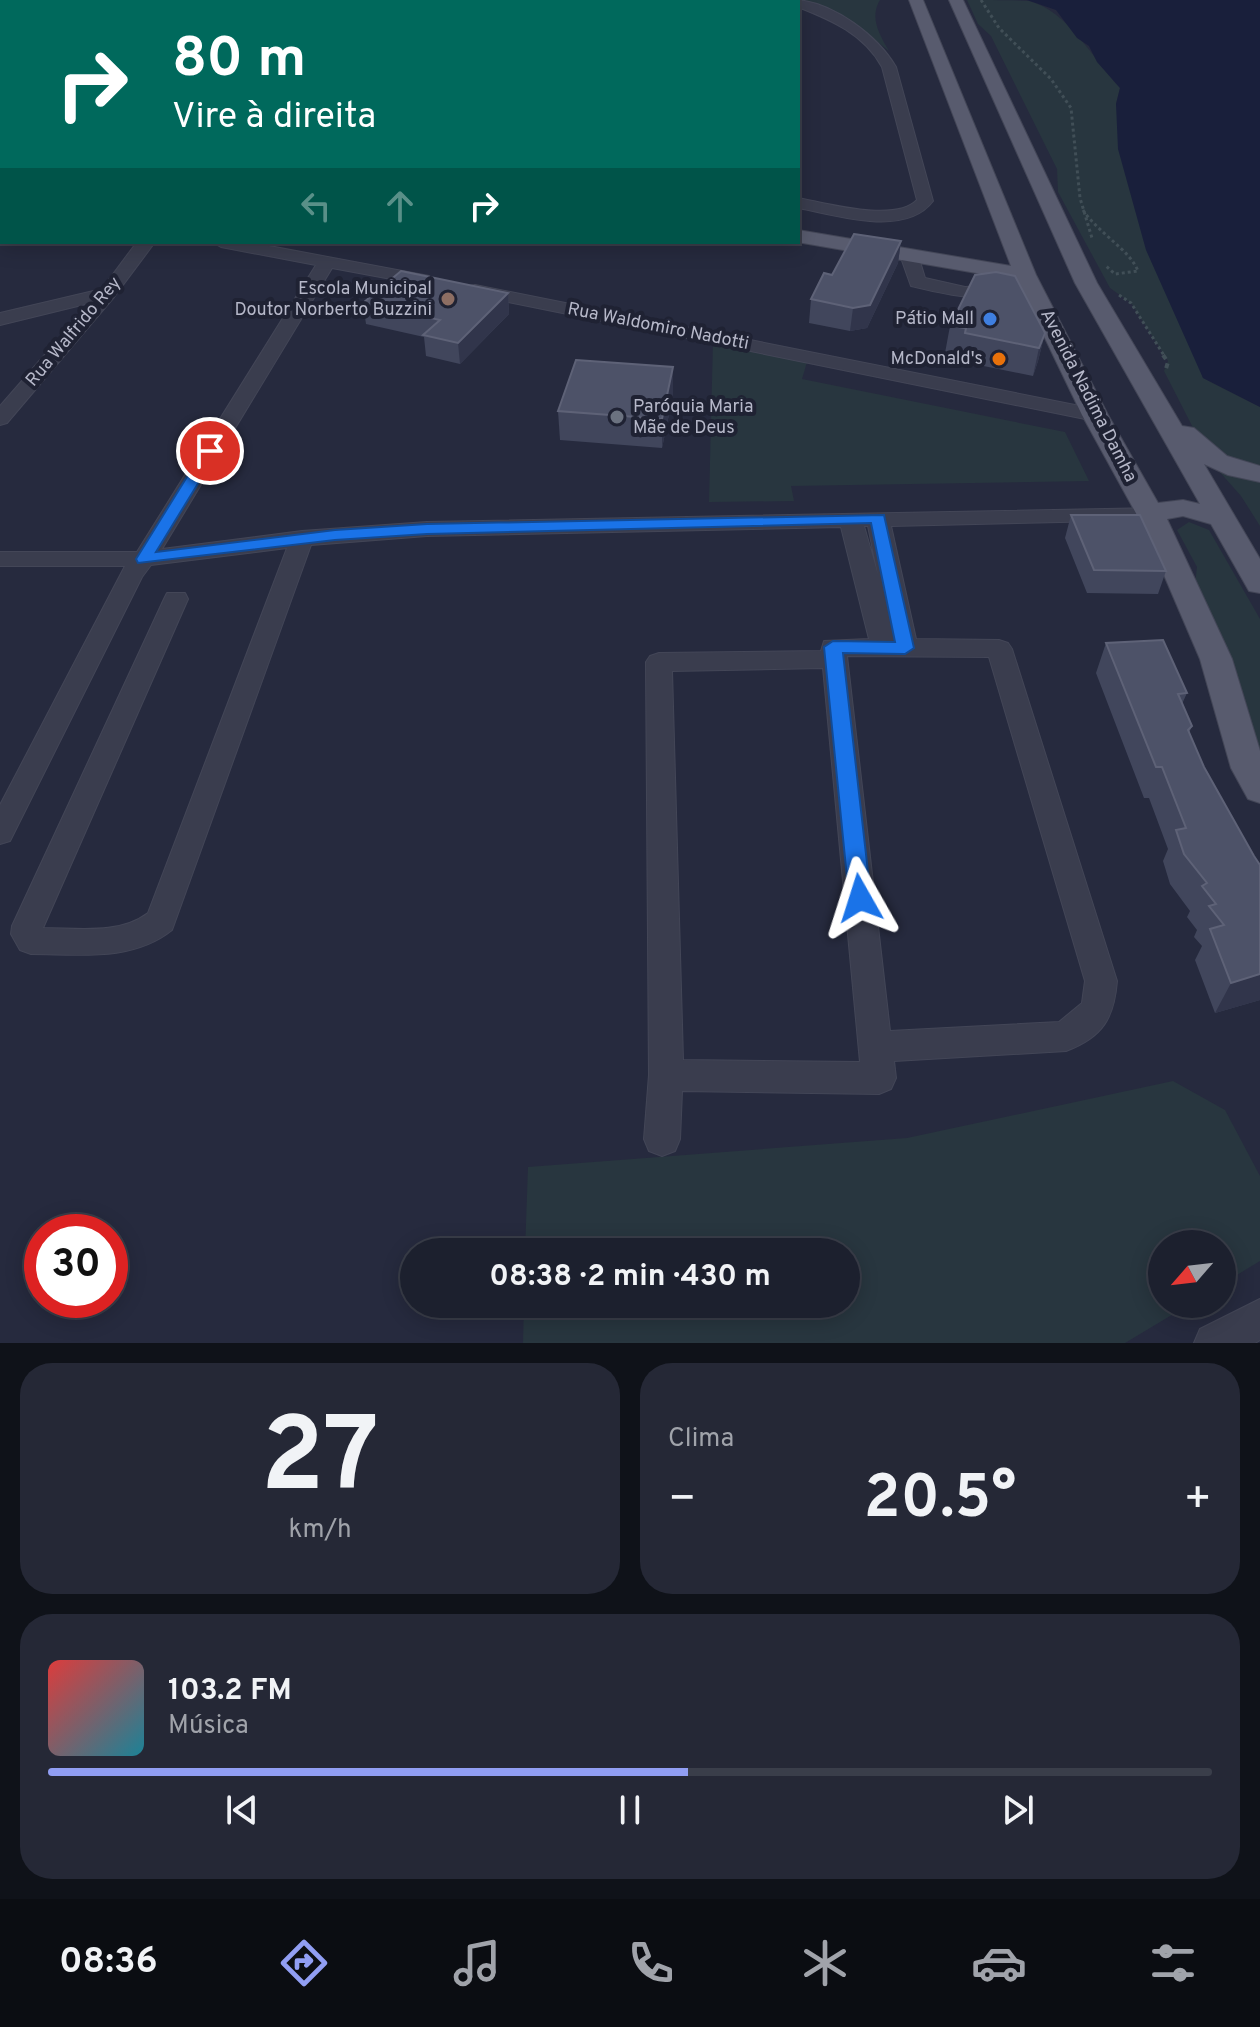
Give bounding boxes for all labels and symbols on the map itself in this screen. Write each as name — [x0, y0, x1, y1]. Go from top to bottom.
street label: Rua Walfrido Rey — [21, 272, 127, 392]
place label: Escola Municipal Doutor Norberto Buzzini — [234, 278, 432, 322]
marker: Escola Municipal Doutor Norberto Buzzini — [439, 290, 457, 308]
street label: Rua Waldomiro Nadotti — [565, 298, 751, 356]
street label: Avenida Nadima Damha — [1034, 306, 1142, 486]
place label: Pátio Mall — [895, 308, 974, 331]
marker: Pátio Mall — [981, 310, 999, 328]
place label: McDonald's — [891, 348, 983, 371]
marker: McDonald's — [990, 350, 1008, 368]
place label: Paróquia Maria Mãe de Deus — [633, 396, 753, 440]
marker: Paróquia Maria Mãe de Deus — [608, 408, 626, 426]
pin — [176, 417, 244, 485]
position arrow — [818, 856, 902, 940]
speed limit sign: 30 — [24, 1214, 128, 1318]
north arrow — [1148, 1230, 1236, 1318]

